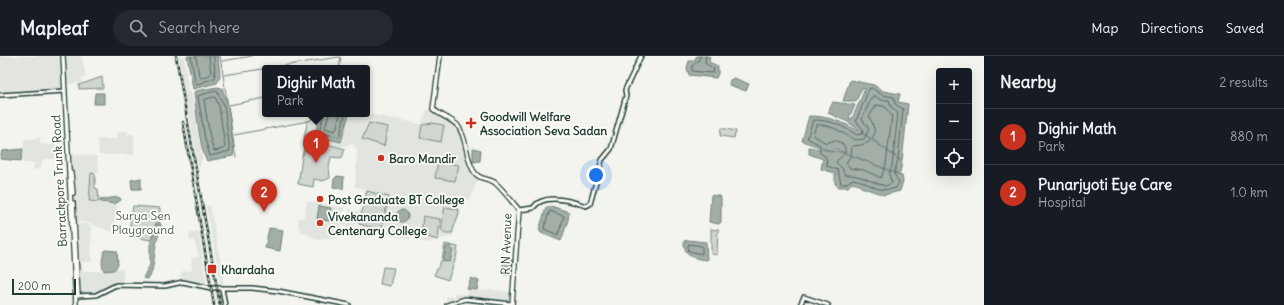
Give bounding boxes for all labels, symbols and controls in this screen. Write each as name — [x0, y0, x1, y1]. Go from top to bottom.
search box — [113, 10, 393, 46]
text: Mapleaf — [20, 16, 89, 40]
icon: search — [127, 17, 149, 39]
text: Search here — [159, 18, 240, 37]
text: Map — [1091, 19, 1118, 37]
text: Directions — [1140, 19, 1204, 37]
text: Saved — [1226, 19, 1264, 37]
popup — [262, 65, 370, 117]
map controls — [936, 68, 972, 176]
button: + — [936, 68, 972, 104]
text: Nearby — [1000, 71, 1056, 93]
text: Dighir Math — [277, 73, 355, 92]
text: 2 results — [1219, 74, 1268, 91]
text: Park — [277, 92, 304, 109]
button: − — [936, 104, 972, 140]
place label: Goodwill Welfare Association Seva Sadan — [480, 109, 607, 138]
street label: Barrackpore Trunk Road — [48, 115, 70, 247]
marker: Goodwill Welfare Association Seva Sadan — [465, 117, 477, 129]
text: Dighir Math — [1038, 119, 1116, 138]
text: 1 — [1010, 128, 1016, 145]
text: 880 m — [1230, 128, 1268, 145]
pin: 1 — [303, 130, 329, 163]
text: Park — [1038, 138, 1065, 155]
button: locate — [936, 140, 972, 176]
place label: Baro Mandir — [389, 151, 456, 166]
marker: Baro Mandir — [376, 153, 386, 163]
your location — [586, 165, 606, 185]
text: Punarjyoti Eye Care — [1038, 175, 1172, 194]
pin: 2 — [251, 179, 277, 212]
text: 2 — [1009, 184, 1017, 201]
text: 1.0 km — [1230, 184, 1268, 201]
place label: Post Graduate BT College — [328, 192, 465, 208]
marker: Post Graduate BT College — [315, 194, 325, 204]
text: Hospital — [1038, 194, 1086, 211]
park label: Surya Sen Playground — [112, 208, 174, 237]
place label: Vivekananda Centenary College — [328, 209, 428, 239]
street label: R N Avenue — [497, 213, 515, 275]
marker: Vivekananda Centenary College — [315, 218, 325, 228]
place label: Khardaha — [221, 262, 275, 277]
marker: Khardaha — [206, 263, 218, 275]
scale bar — [12, 277, 76, 296]
text: 200 m — [18, 279, 51, 293]

